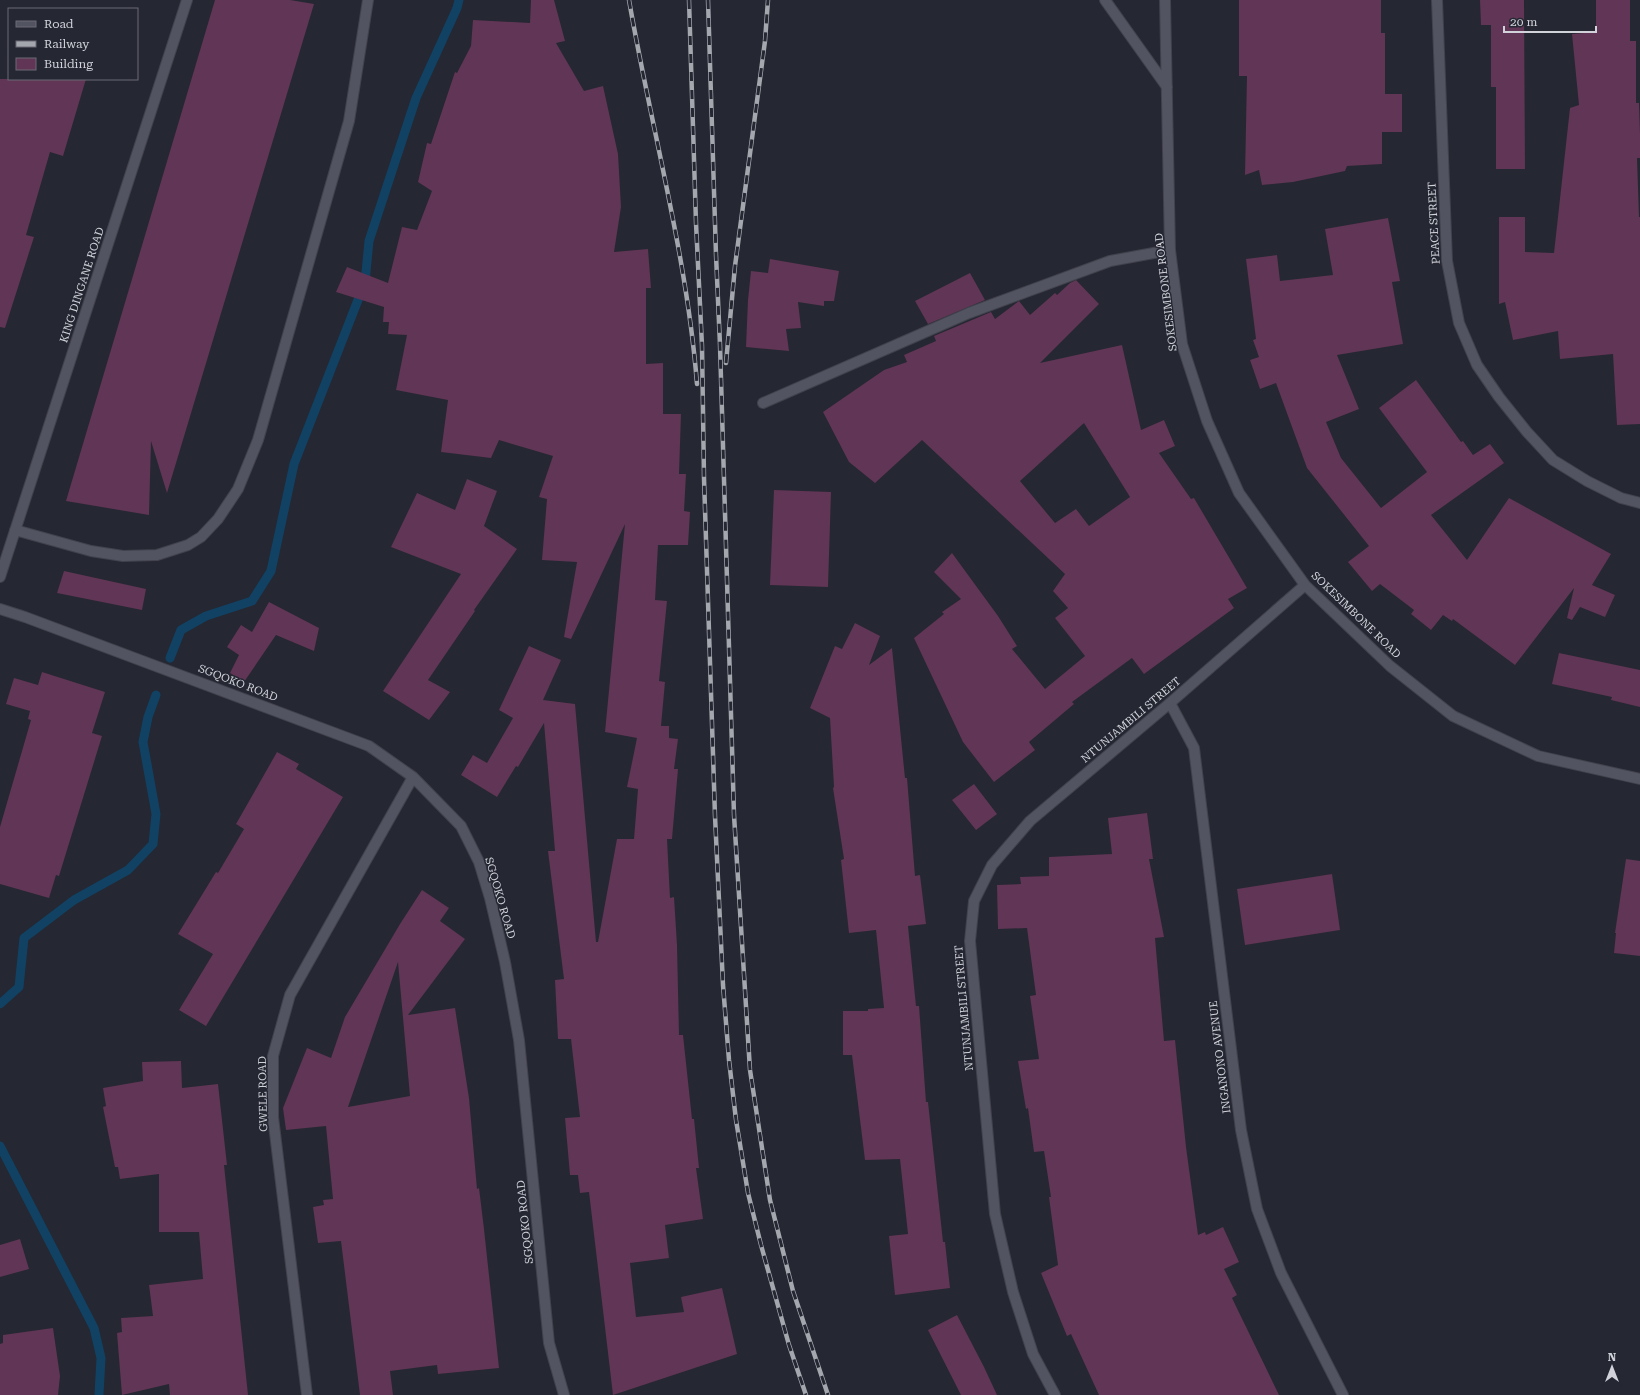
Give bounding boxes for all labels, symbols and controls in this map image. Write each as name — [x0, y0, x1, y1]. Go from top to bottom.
legend — [8, 8, 138, 80]
scale bar — [1504, 8, 1596, 34]
text: 20 m — [1510, 15, 1537, 29]
text: Road — [44, 17, 74, 31]
text: Railway — [44, 37, 90, 51]
text: Building — [44, 57, 93, 71]
street label: PEACE STREET — [1425, 182, 1443, 264]
street label: KING DINGANE ROAD — [57, 226, 107, 344]
street label: SOKESIMBONE ROAD — [1152, 232, 1180, 352]
street label: SOKESIMBONE ROAD — [1309, 569, 1403, 661]
street label: SGQOKO ROAD — [196, 662, 280, 704]
street label: NTUNJAMBILI STREET — [1079, 675, 1183, 765]
street label: SGQOKO ROAD — [482, 856, 518, 940]
street label: NTUNJAMBILI STREET — [952, 945, 976, 1071]
street label: INGANONO AVENUE — [1207, 1000, 1233, 1114]
street label: GWELE ROAD — [256, 1056, 270, 1132]
street label: SGQOKO ROAD — [514, 1179, 536, 1265]
north arrow — [1592, 1347, 1632, 1387]
text: N — [1608, 1351, 1617, 1364]

